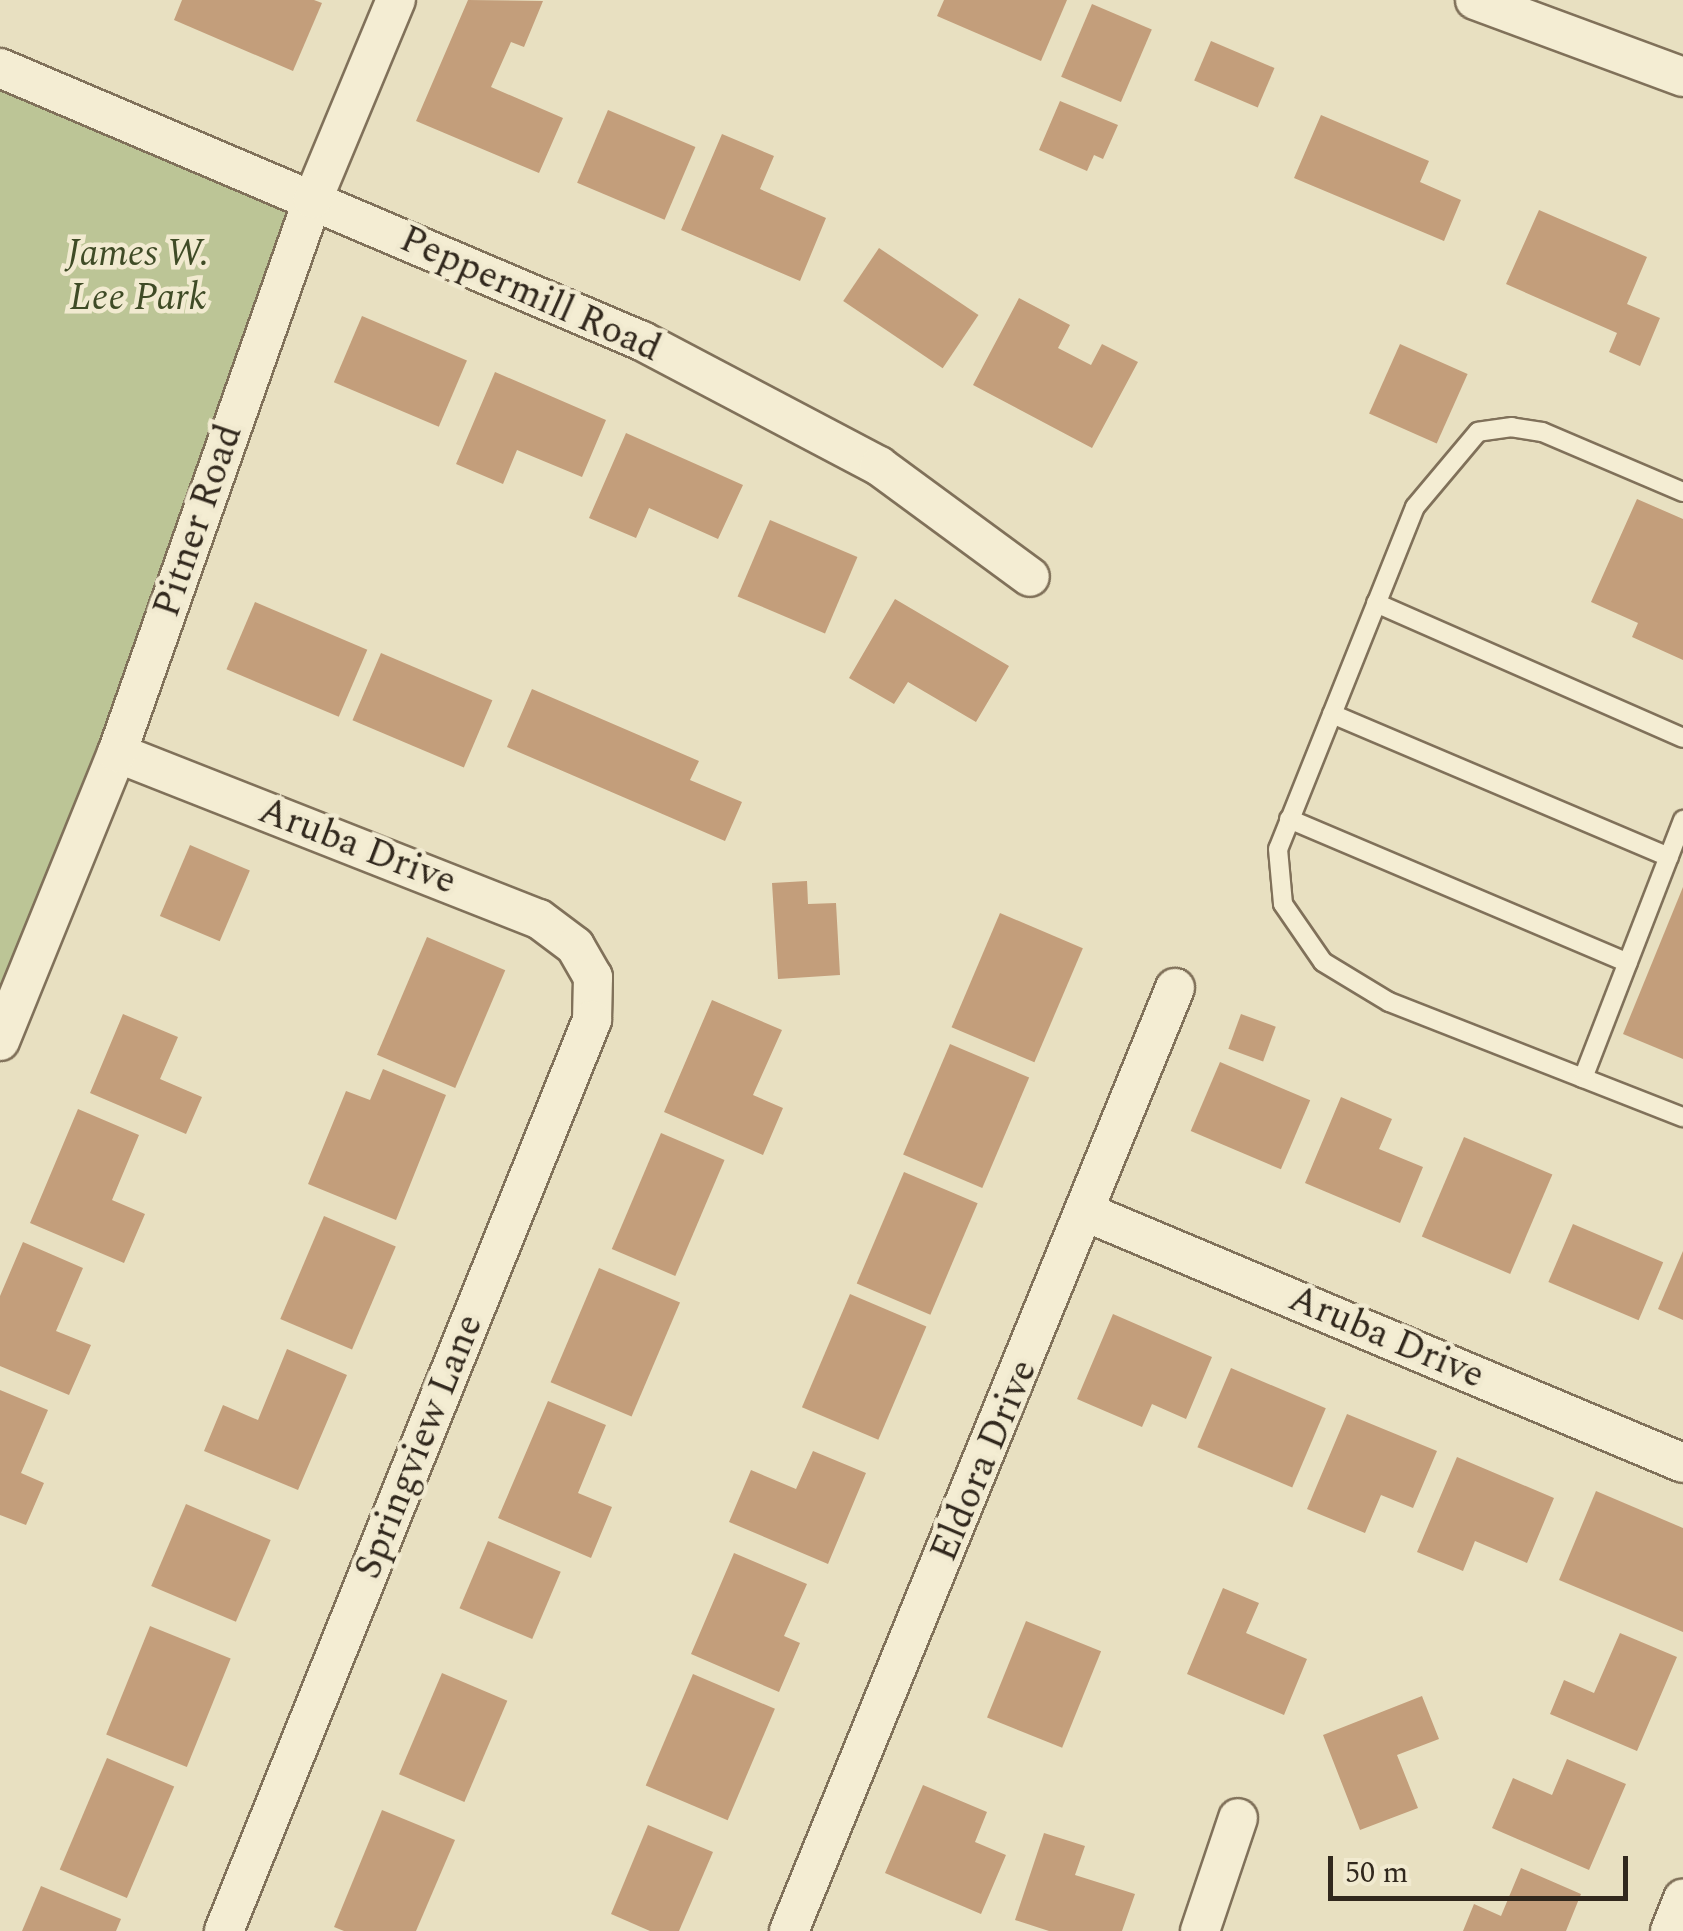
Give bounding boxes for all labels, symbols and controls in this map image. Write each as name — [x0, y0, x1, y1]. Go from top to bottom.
street label: Peppermill Road — [393, 217, 667, 373]
park label: James W. Lee Park — [67, 232, 209, 322]
street label: Pitner Road — [145, 419, 253, 623]
street label: Aruba Drive — [252, 789, 462, 905]
street label: Aruba Drive — [1282, 1276, 1490, 1400]
street label: Springview Lane — [346, 1308, 494, 1586]
street label: Eldora Drive — [922, 1353, 1048, 1569]
scale bar — [1333, 1836, 1633, 1898]
text: 50 m — [1345, 1850, 1408, 1896]

